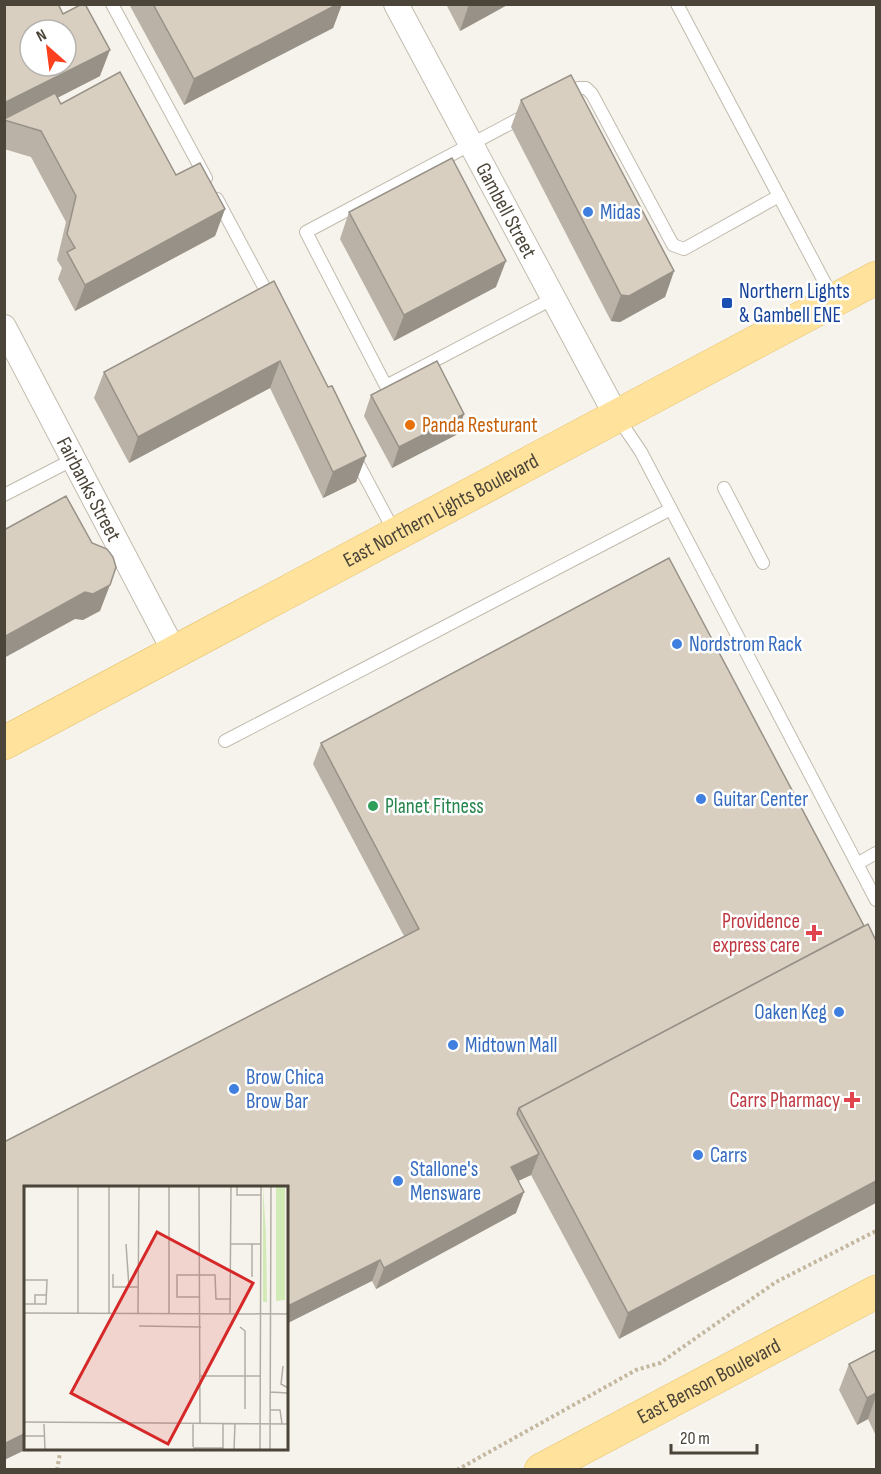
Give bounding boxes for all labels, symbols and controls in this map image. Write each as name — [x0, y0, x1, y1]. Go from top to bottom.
north arrow — [18, 18, 78, 78]
text: N — [33, 26, 50, 46]
street label: Gambell Street — [470, 159, 542, 263]
place label: Midas — [600, 200, 641, 225]
marker: Midas — [581, 205, 595, 219]
place label: Northern Lights & Gambell ENE — [739, 279, 850, 328]
marker: Northern Lights & Gambell ENE — [720, 296, 734, 310]
place label: Panda Resturant — [422, 413, 538, 438]
marker: Panda Resturant — [403, 418, 417, 432]
street label: Fairbanks Street — [51, 433, 126, 546]
street label: East Northern Lights Boulevard — [339, 448, 543, 573]
place label: Nordstrom Rack — [689, 632, 802, 657]
marker: Nordstrom Rack — [670, 637, 684, 651]
place label: Guitar Center — [713, 787, 808, 812]
marker: Guitar Center — [694, 792, 708, 806]
place label: Planet Fitness — [385, 794, 484, 819]
marker: Planet Fitness — [366, 799, 380, 813]
place label: Providence express care — [712, 909, 800, 958]
marker: Providence express care — [805, 924, 823, 942]
place label: Oaken Keg — [754, 1000, 827, 1025]
marker: Oaken Keg — [832, 1005, 846, 1019]
place label: Midtown Mall — [465, 1033, 557, 1058]
marker: Midtown Mall — [446, 1038, 460, 1052]
place label: Brow Chica Brow Bar — [246, 1065, 324, 1114]
marker: Brow Chica Brow Bar — [227, 1082, 241, 1096]
place label: Carrs Pharmacy — [730, 1088, 840, 1113]
marker: Carrs Pharmacy — [845, 1093, 859, 1107]
place label: Carrs — [710, 1143, 747, 1168]
marker: Carrs — [691, 1148, 705, 1162]
place label: Stallone's Mensware — [410, 1157, 481, 1206]
marker: Stallone's Mensware — [391, 1174, 405, 1188]
inset map — [24, 1186, 288, 1450]
street label: East Benson Boulevard — [633, 1333, 785, 1430]
scale bar — [671, 1417, 756, 1455]
text: 20 m — [680, 1428, 710, 1449]

